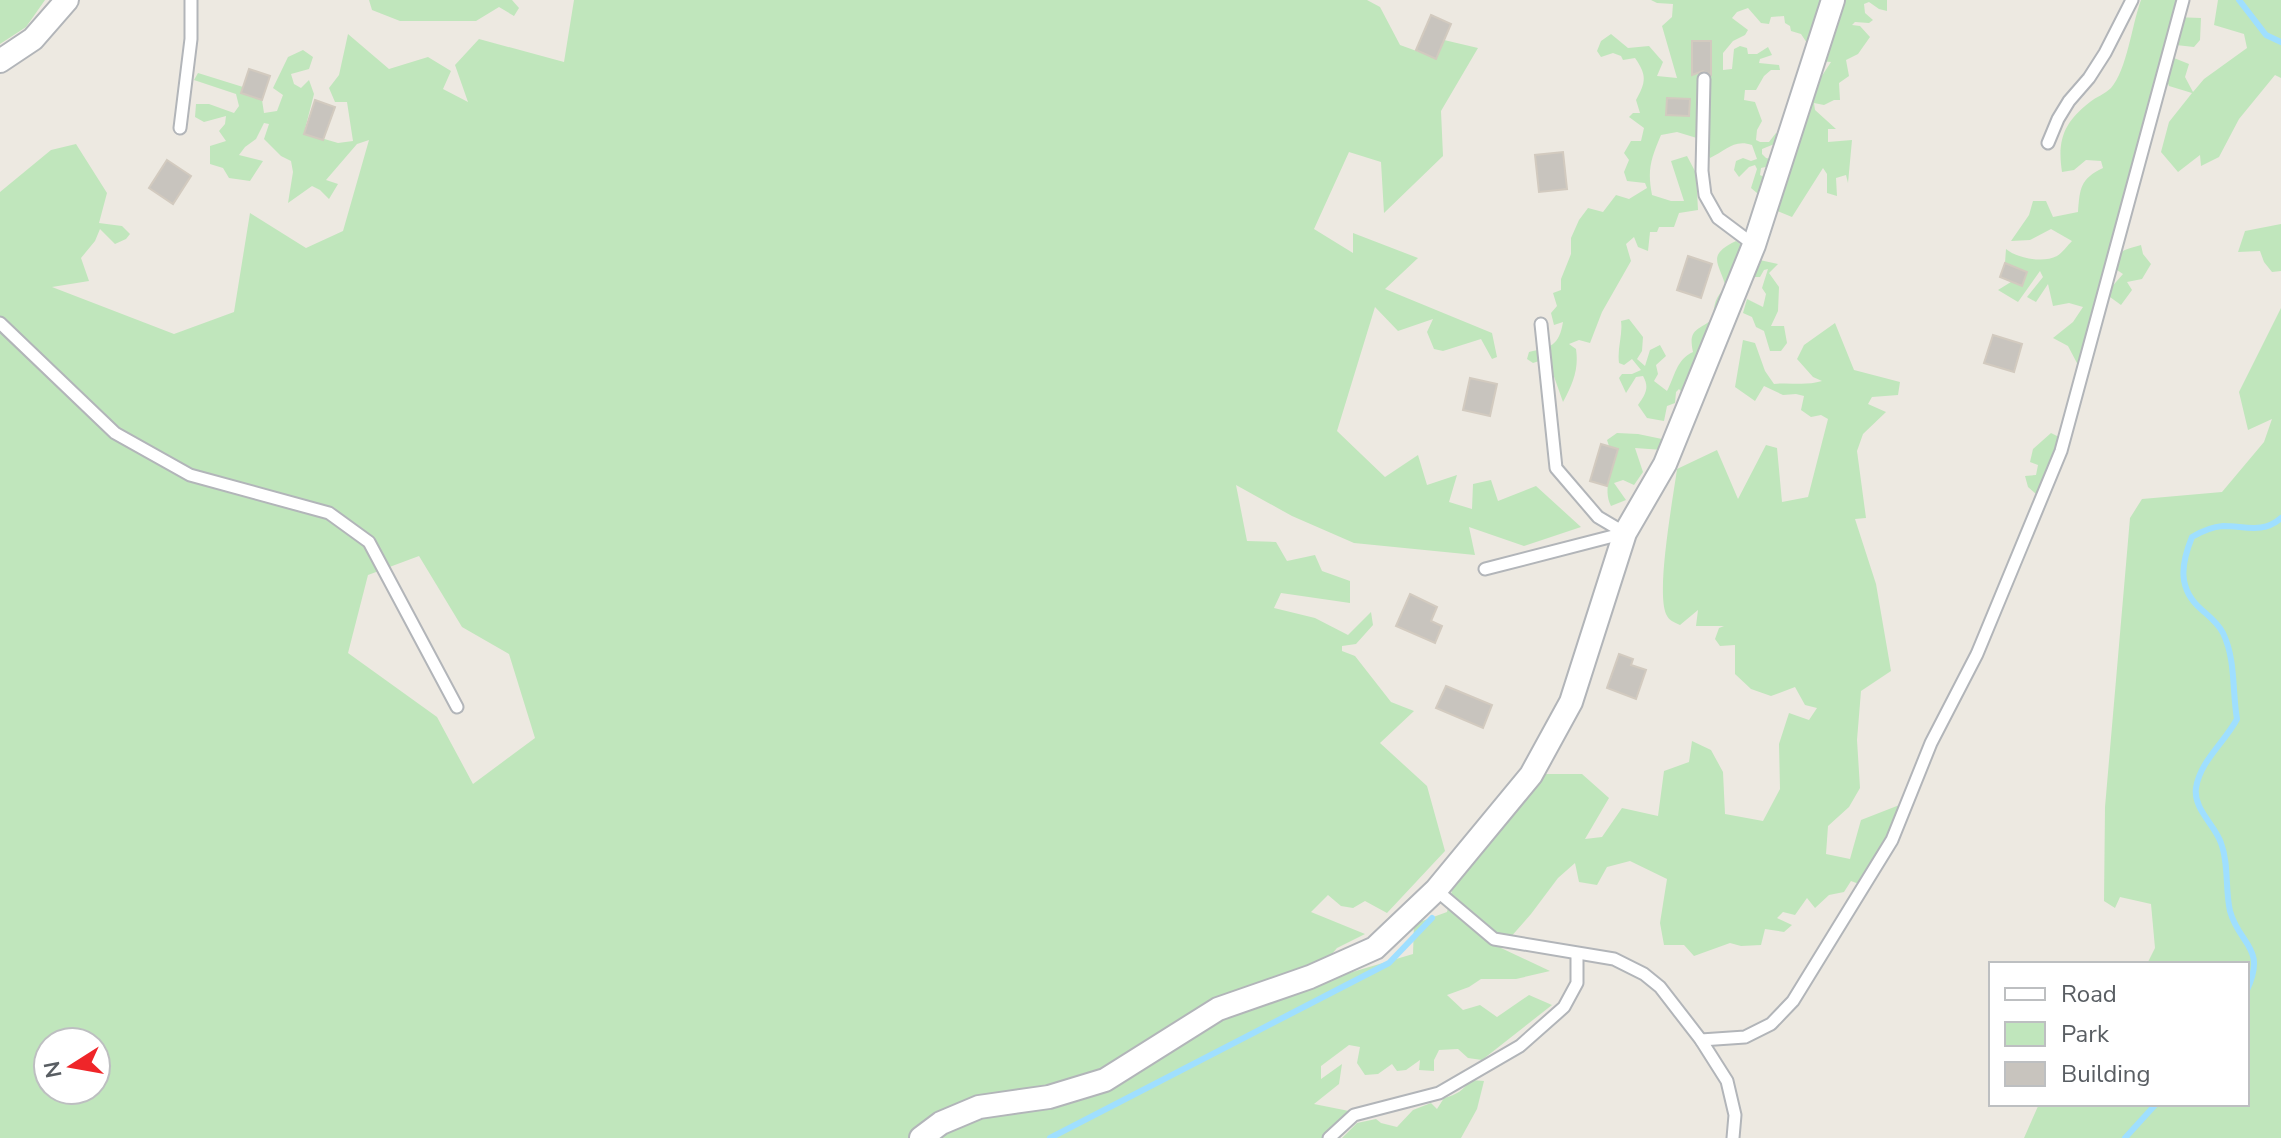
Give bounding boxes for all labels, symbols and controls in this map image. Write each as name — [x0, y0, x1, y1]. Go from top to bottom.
legend — [1989, 962, 2249, 1106]
text: Road — [2061, 978, 2117, 1010]
text: Park — [2061, 1018, 2110, 1050]
north arrow — [32, 1026, 112, 1106]
text: Building — [2061, 1058, 2151, 1090]
text: N — [37, 1059, 70, 1081]

